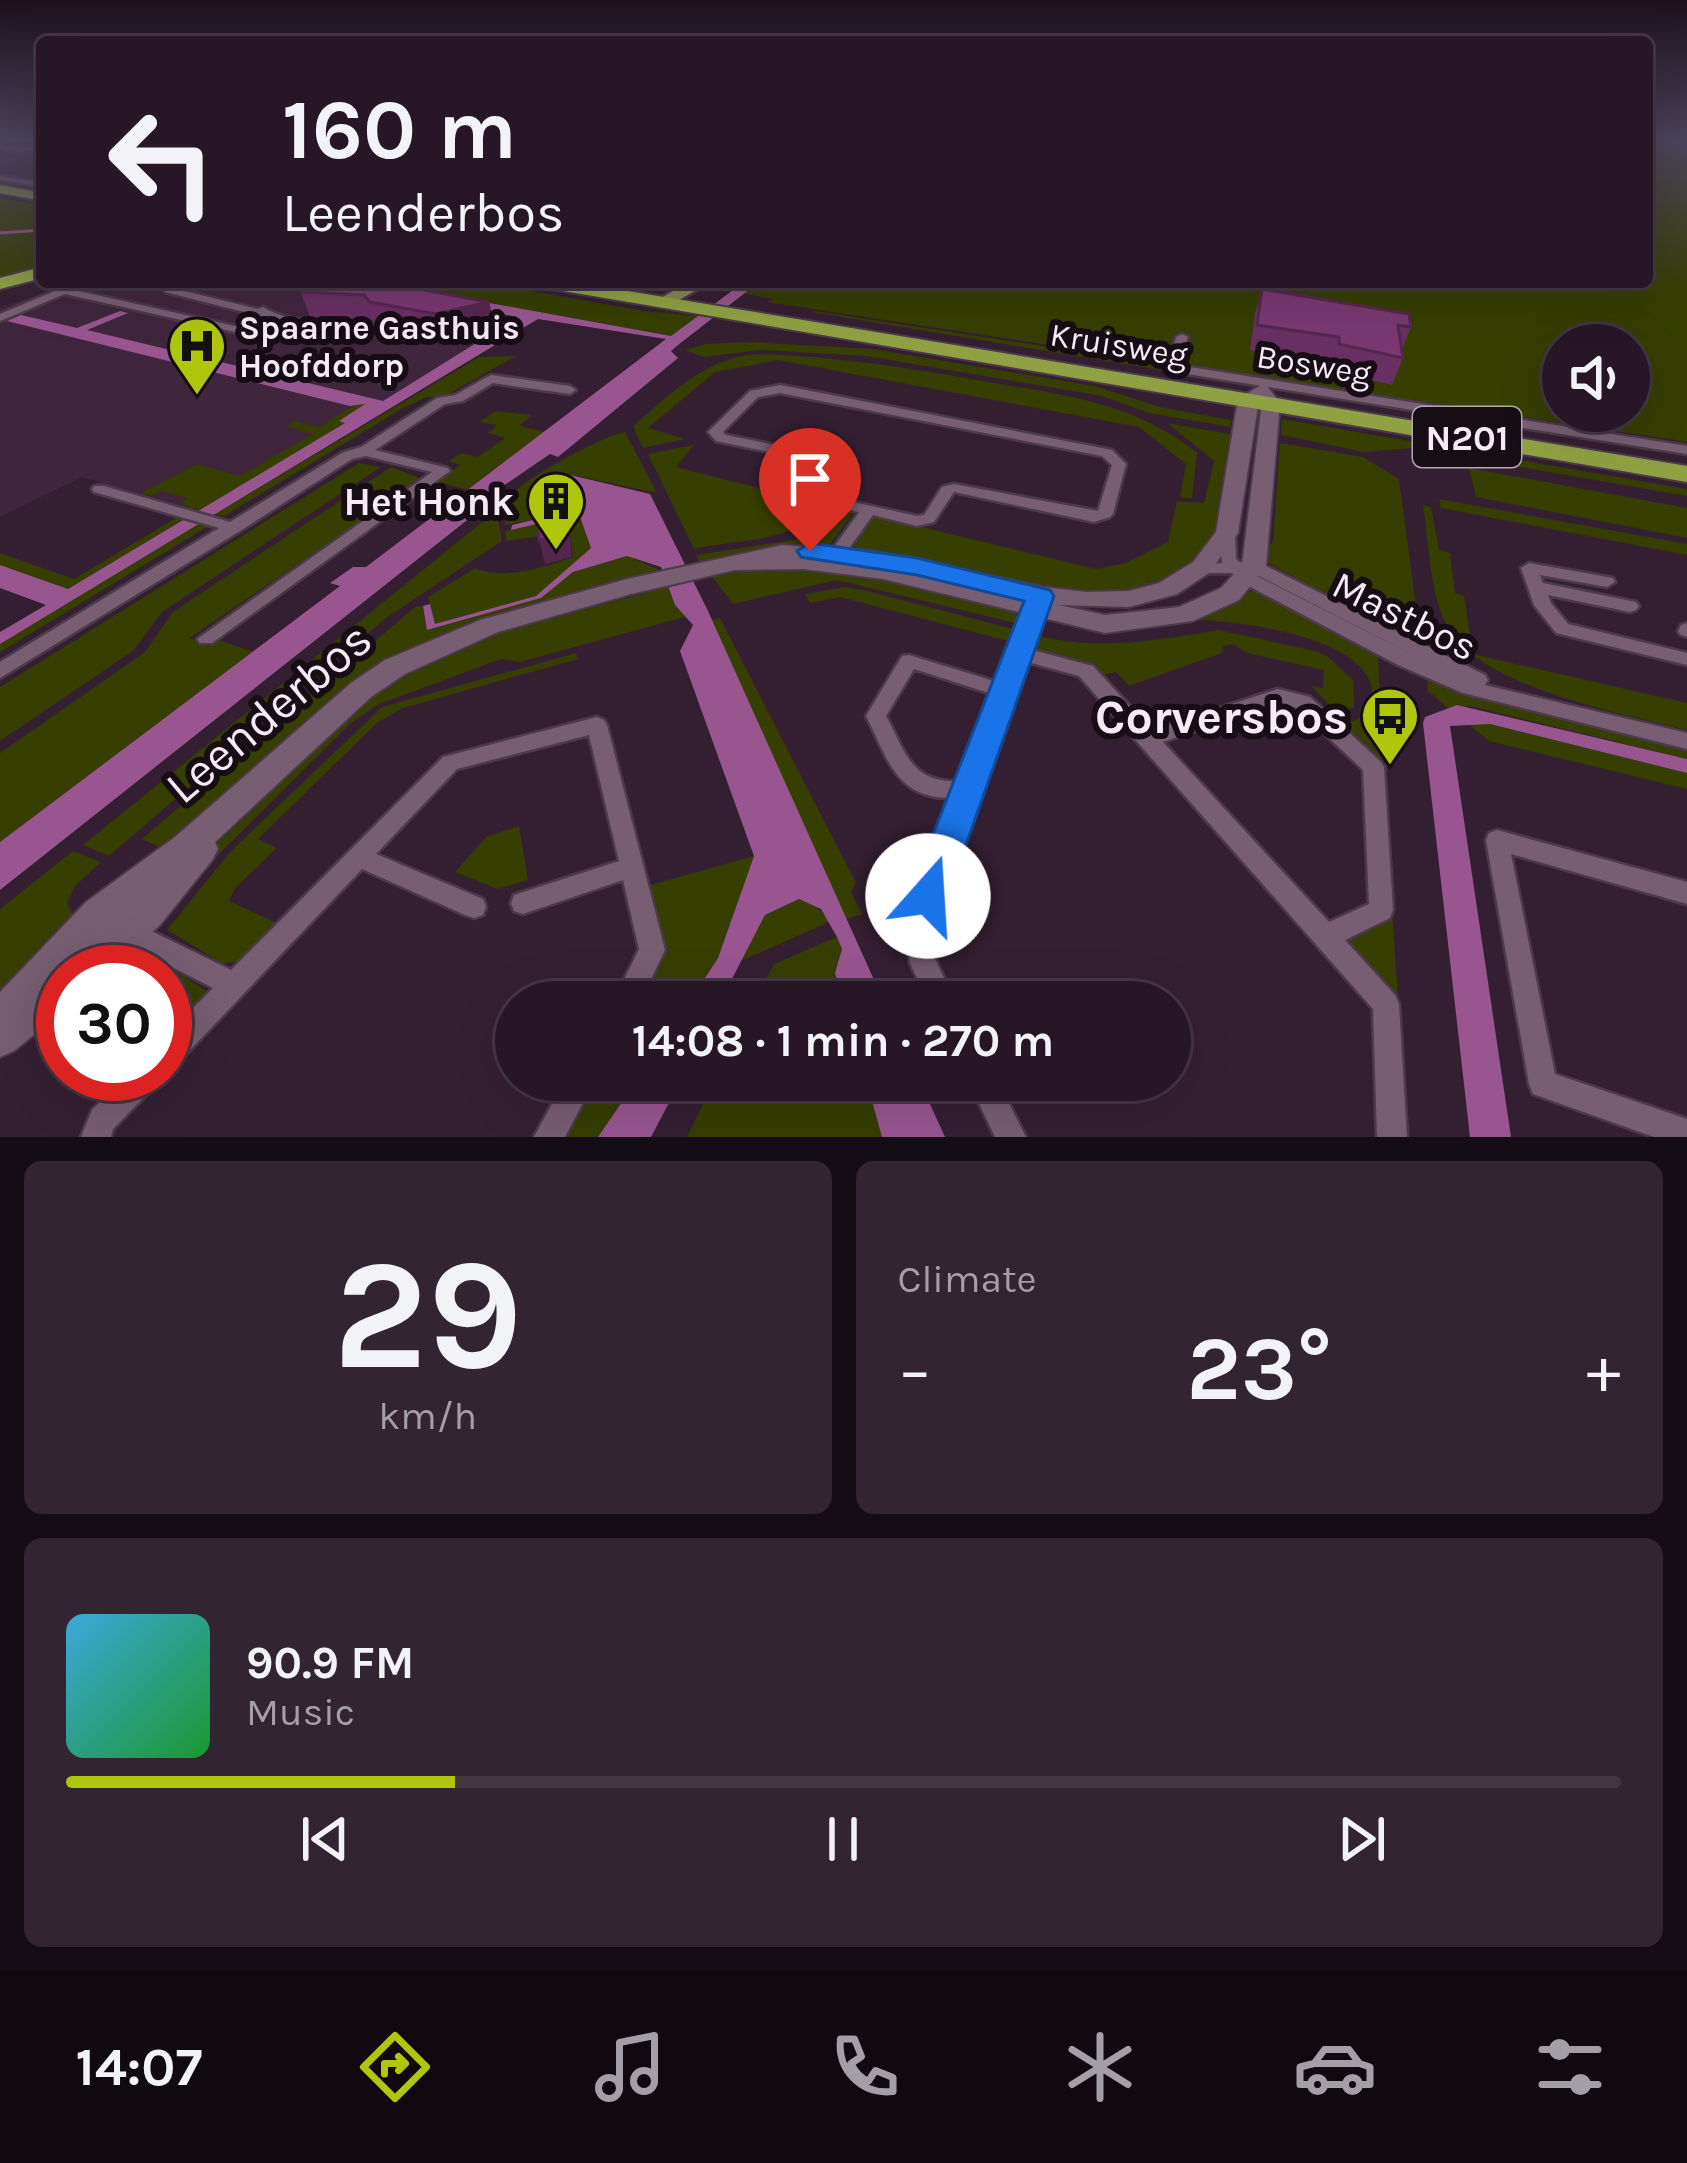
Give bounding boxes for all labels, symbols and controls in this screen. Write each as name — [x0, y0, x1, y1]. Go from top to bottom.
text: 160 m — [282, 81, 517, 179]
icon: left — [84, 84, 240, 240]
text: Leenderbos — [282, 181, 564, 245]
place label: Spaarne Gasthuis Hoofddorp — [239, 309, 520, 385]
hospital icon: Spaarne Gasthuis Hoofddorp — [166, 315, 228, 397]
street label: Kruisweg — [1047, 315, 1191, 375]
map controls — [1542, 324, 1650, 432]
button: sound — [1542, 324, 1650, 432]
street label: Bosweg — [1254, 337, 1374, 393]
road number: N201 — [1413, 407, 1521, 467]
pin — [759, 428, 861, 551]
icon: arrive — [777, 446, 843, 512]
building icon: Het Honk — [525, 470, 587, 552]
place label: Het Honk — [344, 479, 514, 525]
street label: Mastbos — [1325, 561, 1484, 670]
street label: Leenderbos — [154, 611, 383, 815]
bus stop icon: Corversbos — [1359, 685, 1421, 767]
place label: Corversbos — [1095, 689, 1348, 745]
position arrow — [865, 833, 991, 959]
speed limit sign: 30 — [36, 945, 192, 1101]
text: 14:08 · 1 min · 270 m — [632, 1015, 1054, 1067]
text: 29 — [333, 1224, 523, 1406]
text: Climate — [898, 1256, 1037, 1302]
text: 23° — [1187, 1316, 1332, 1422]
text: − — [898, 1331, 932, 1409]
text: + — [1586, 1331, 1621, 1409]
text: km/h — [378, 1393, 477, 1439]
text: 90.9 FM — [246, 1637, 414, 1689]
text: Music — [246, 1689, 355, 1735]
icon: previous — [292, 1806, 358, 1872]
icon: pause — [810, 1806, 876, 1872]
icon: next — [1329, 1806, 1395, 1872]
icon: directions — [353, 2025, 437, 2109]
icon: music — [588, 2025, 672, 2109]
icon: phone — [823, 2025, 907, 2109]
icon: climate — [1058, 2025, 1142, 2109]
icon: car — [1293, 2025, 1377, 2109]
icon: filters — [1528, 2025, 1612, 2109]
text: 14:07 — [75, 2035, 202, 2099]

